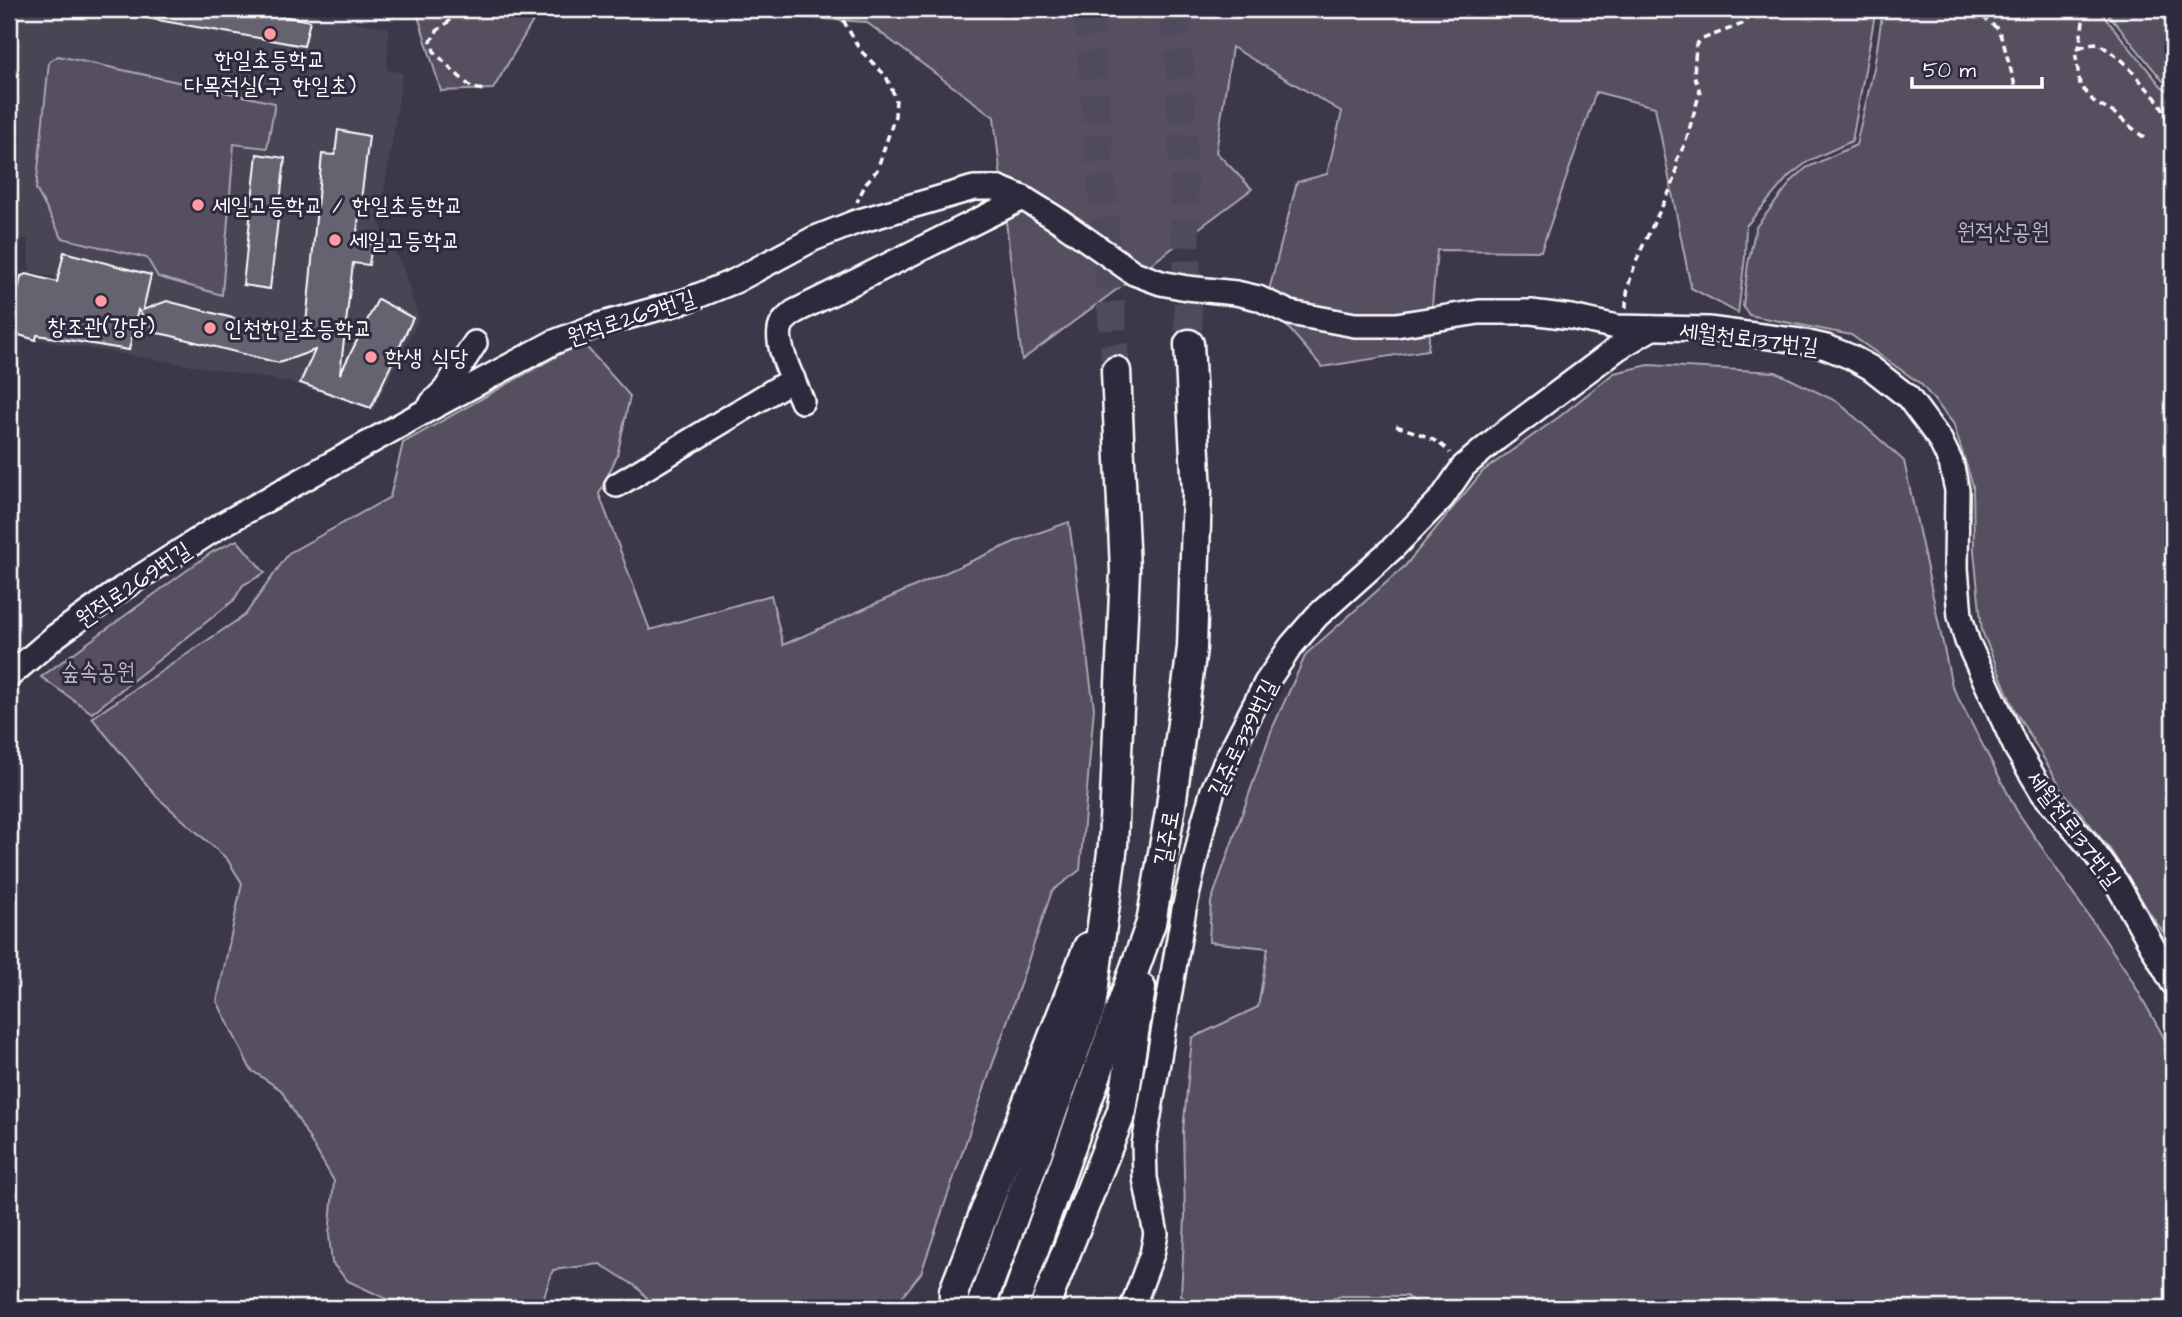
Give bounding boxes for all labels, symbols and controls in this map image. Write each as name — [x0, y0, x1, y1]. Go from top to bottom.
marker: 한일초등학교 다목적실(구 한일초) — [262, 26, 278, 42]
place label: 한일초등학교 다목적실(구 한일초) — [184, 44, 356, 102]
scale bar — [1912, 46, 2042, 90]
text: 50 m — [1923, 56, 1977, 85]
place label: 세일고등학교 / 한일초등학교 — [212, 190, 463, 222]
marker: 세일고등학교 / 한일초등학교 — [190, 197, 206, 213]
park label: 원적산공원 — [1957, 216, 2049, 248]
place label: 세일고등학교 — [349, 225, 460, 257]
marker: 세일고등학교 — [327, 232, 343, 248]
street label: 원적로269번길 — [563, 282, 700, 354]
marker: 창조관(강당) — [93, 293, 109, 309]
place label: 창조관(강당) — [47, 311, 155, 343]
place label: 인천한일초등학교 — [224, 313, 372, 345]
street label: 세월천로137번길 — [1678, 315, 1820, 363]
marker: 인천한일초등학교 — [202, 320, 218, 336]
place label: 학생 식당 — [385, 342, 469, 374]
marker: 학생 식당 — [363, 349, 379, 365]
street label: 원적로269번길 — [69, 534, 198, 635]
park label: 숲속공원 — [61, 656, 135, 688]
street label: 길주로339번길 — [1200, 673, 1286, 803]
street label: 세월천로137번길 — [2018, 764, 2128, 895]
street label: 길주로 — [1146, 808, 1188, 868]

